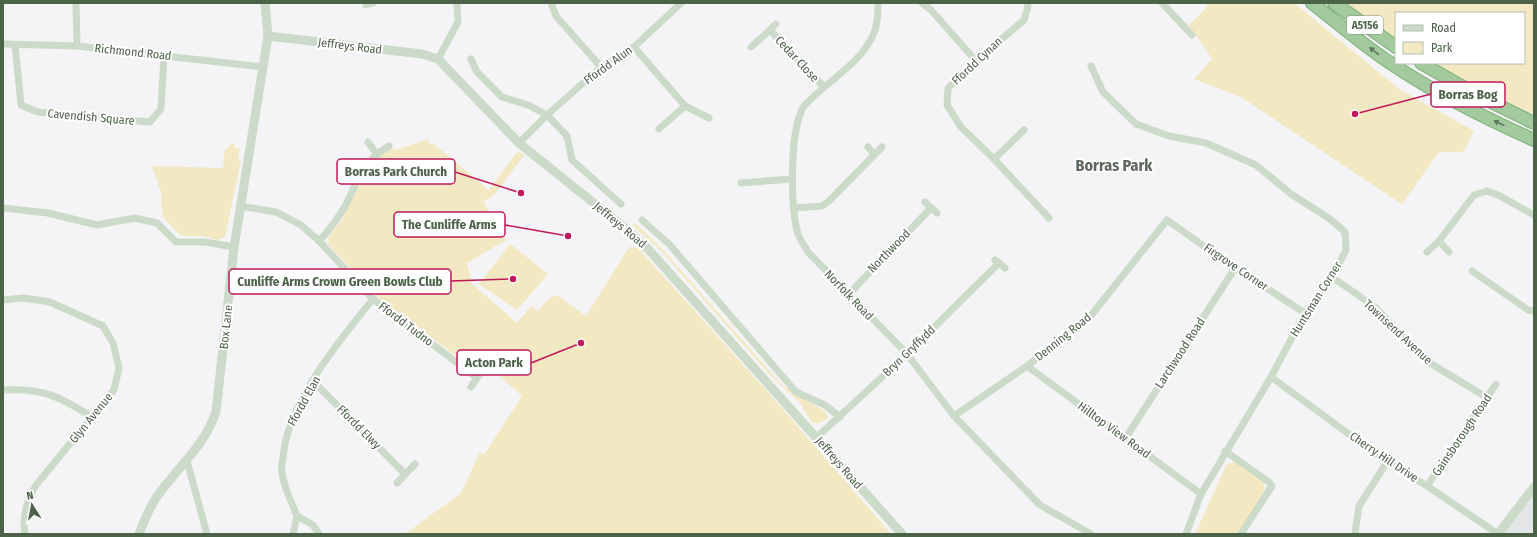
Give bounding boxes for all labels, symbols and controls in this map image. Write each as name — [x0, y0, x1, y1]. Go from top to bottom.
legend — [1395, 12, 1525, 64]
road number: A5156 — [1347, 16, 1383, 34]
text: Road — [1431, 21, 1456, 35]
street label: Cedar Close — [772, 33, 822, 85]
street label: Ffordd Cynan — [949, 34, 1005, 88]
street label: Jeffreys Road — [317, 35, 383, 57]
street label: Richmond Road — [94, 41, 172, 63]
text: Park — [1431, 41, 1453, 55]
street label: Ffordd Alun — [581, 43, 635, 87]
one-way arrow — [1369, 47, 1380, 55]
callout: Borras Bog — [1431, 82, 1505, 107]
text: Borras Bog — [1439, 87, 1498, 102]
street label: Cavendish Square — [47, 106, 135, 128]
one-way arrow — [1493, 120, 1504, 126]
district label: Borras Park — [1076, 156, 1153, 175]
callout: Borras Park Church — [337, 159, 455, 184]
text: Borras Park Church — [345, 164, 447, 179]
street label: Jeffreys Road — [591, 199, 649, 251]
callout: The Cunliffe Arms — [394, 212, 505, 237]
text: The Cunliffe Arms — [402, 217, 497, 232]
street label: Northwood — [865, 226, 913, 276]
street label: Firgrove Corner — [1201, 240, 1271, 294]
street label: Huntsman Corner — [1287, 258, 1345, 339]
street label: Norfolk Road — [822, 267, 876, 323]
callout: Cunliffe Arms Crown Green Bowls Club — [229, 269, 451, 294]
text: Cunliffe Arms Crown Green Bowls Club — [237, 274, 443, 289]
street label: Townsend Avenue — [1361, 297, 1435, 367]
street label: Ffordd Tudno — [376, 299, 436, 349]
street label: Box Lane — [217, 304, 235, 350]
street label: Denning Road — [1032, 310, 1094, 364]
street label: Larchwood Road — [1152, 315, 1208, 391]
street label: Bryn Gryffydd — [880, 323, 938, 379]
callout: Acton Park — [457, 350, 531, 375]
text: Acton Park — [464, 355, 523, 370]
street label: Ffordd Elan — [285, 374, 323, 428]
street label: Glyn Avenue — [67, 390, 116, 446]
street label: Gainsborough Road — [1429, 391, 1495, 479]
street label: Hilltop View Road — [1075, 399, 1153, 461]
street label: Ffordd Elwy — [334, 402, 384, 452]
street label: Cherry Hill Drive — [1347, 429, 1421, 485]
street label: Jeffreys Road — [813, 434, 865, 492]
north arrow — [12, 485, 52, 525]
text: N — [26, 489, 35, 503]

